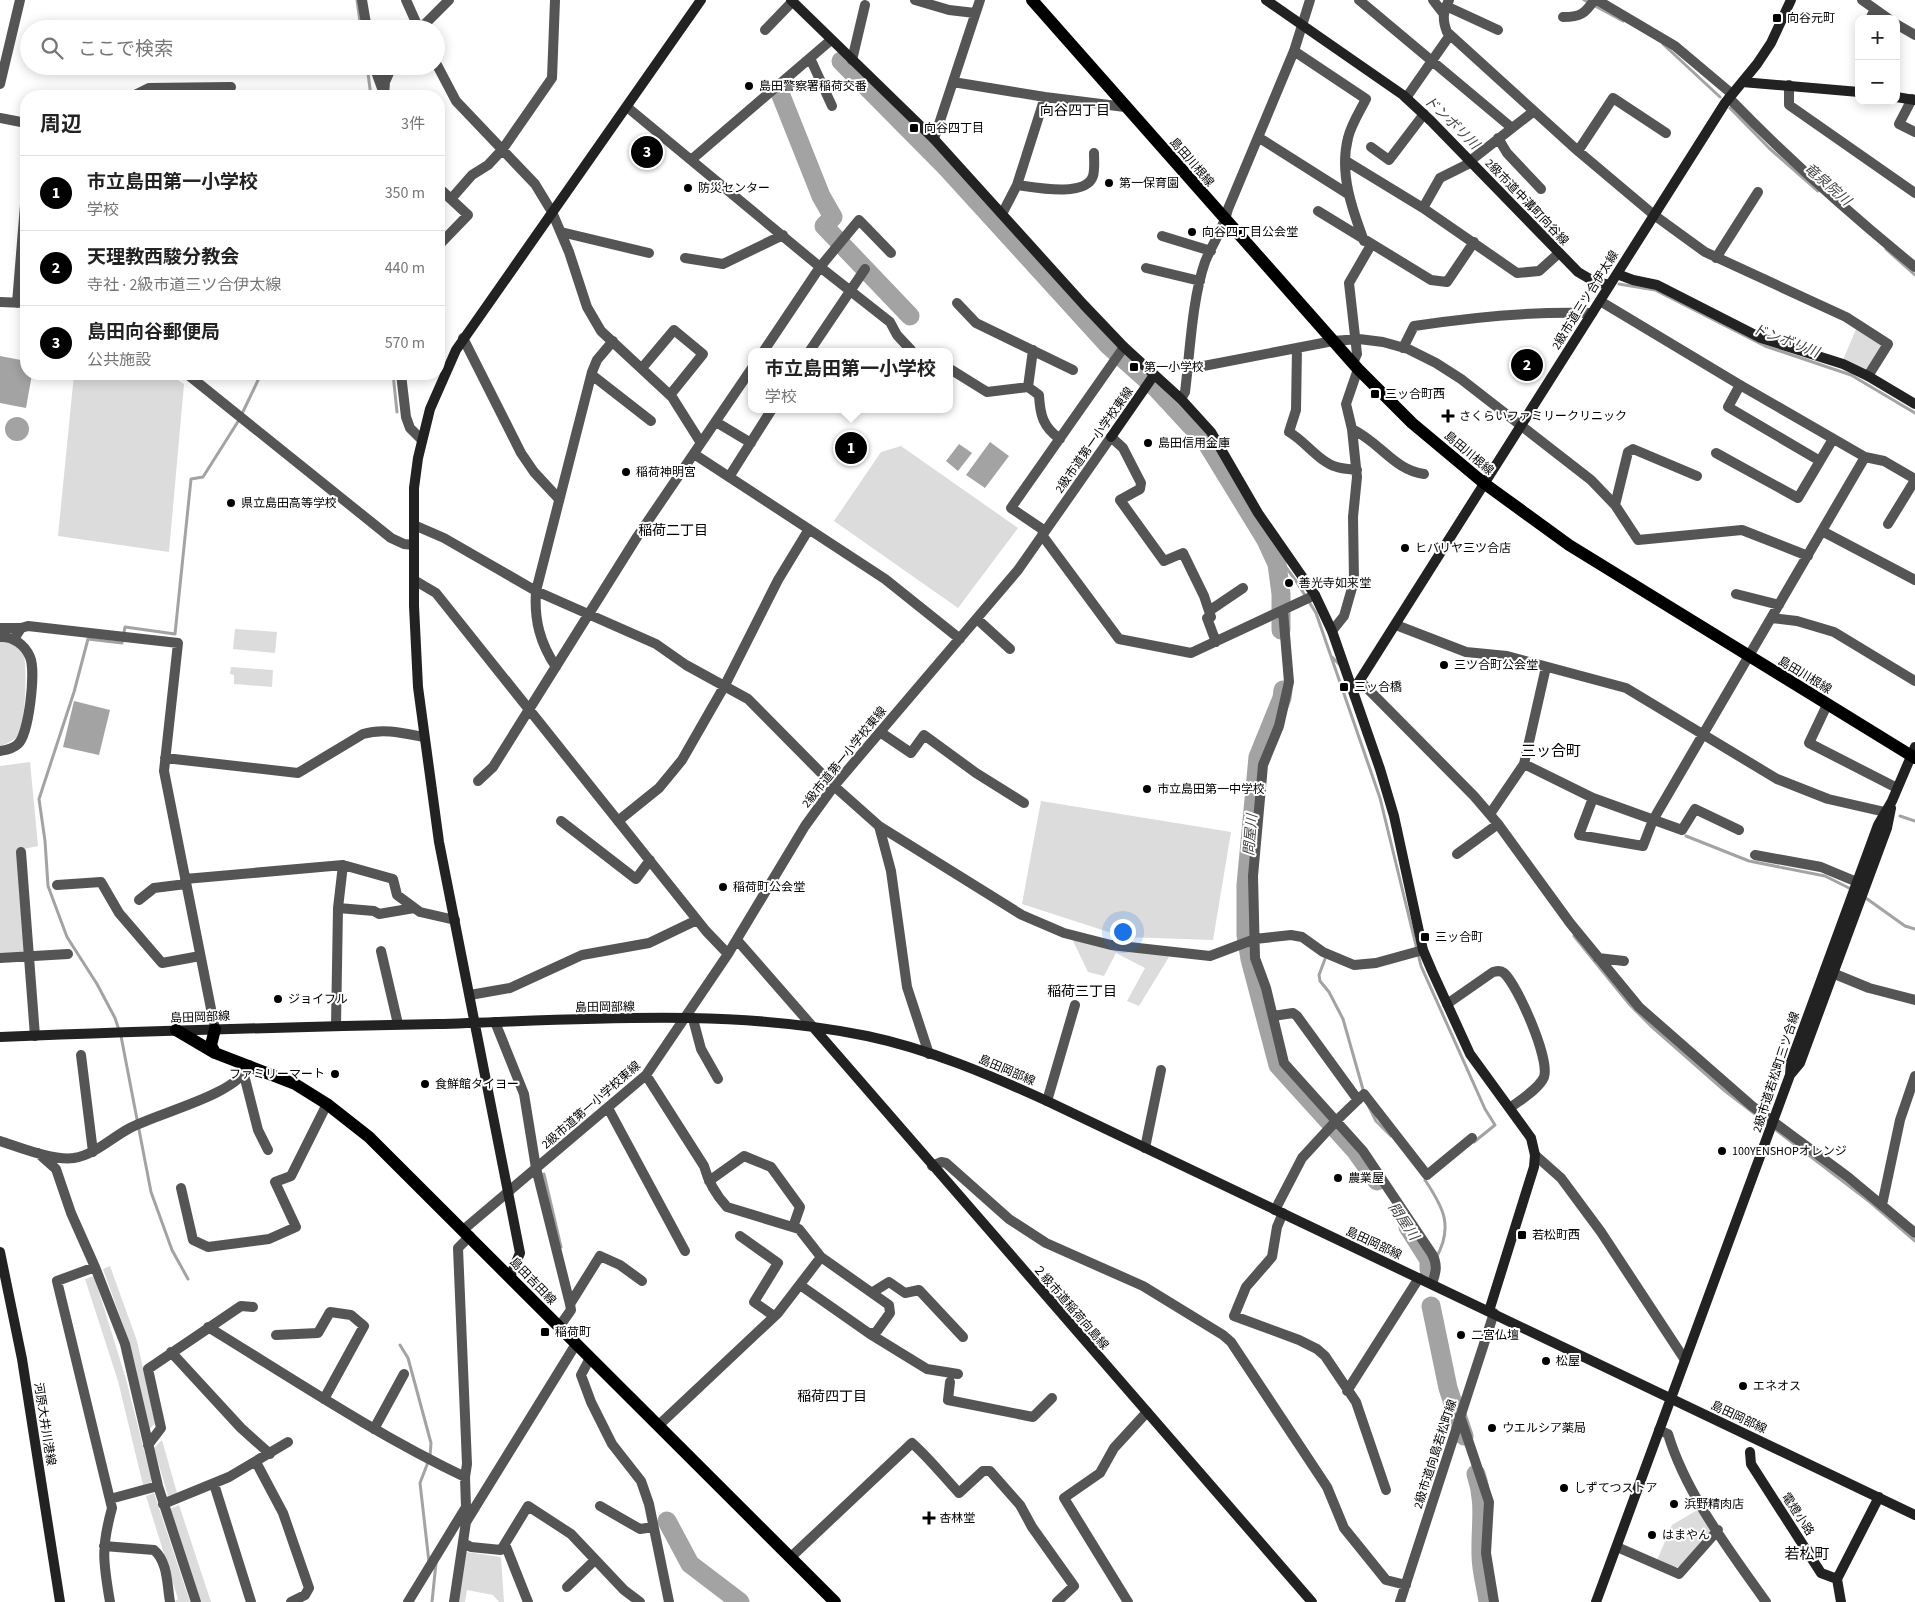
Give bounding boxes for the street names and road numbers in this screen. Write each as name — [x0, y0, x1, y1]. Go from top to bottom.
street label: 島田川根線 — [1166, 134, 1218, 191]
street label: 2級市道中溝町向谷線 — [1481, 155, 1572, 249]
street label: 2級市道三ツ合伊太線 — [1548, 247, 1623, 353]
street label: 2級市道第一小学校東線 — [1051, 384, 1137, 497]
street label: 島田川根線 — [1440, 428, 1497, 479]
street label: 島田川根線 — [1775, 653, 1835, 698]
street label: 2級市道第一小学校東線 — [798, 703, 891, 812]
street label: 島田岡部線 — [575, 998, 635, 1017]
street label: 島田岡部線 — [170, 1008, 230, 1027]
street label: 2級市道若松町三ツ合線 — [1749, 1010, 1804, 1135]
street label: 島田岡部線 — [976, 1051, 1038, 1090]
street label: 2級市道第一小学校東線 — [538, 1058, 644, 1153]
street label: 島田岡部線 — [1343, 1223, 1405, 1264]
street label: 島田吉田線 — [506, 1254, 560, 1309]
street label: ２級市道稲荷向島線 — [1029, 1261, 1112, 1354]
street label: 河原大井川港線 — [30, 1381, 59, 1467]
street label: 2級市道向島若松町線 — [1410, 1397, 1461, 1511]
street label: 島田岡部線 — [1708, 1397, 1770, 1438]
street label: 電燈小路 — [1777, 1490, 1818, 1539]

